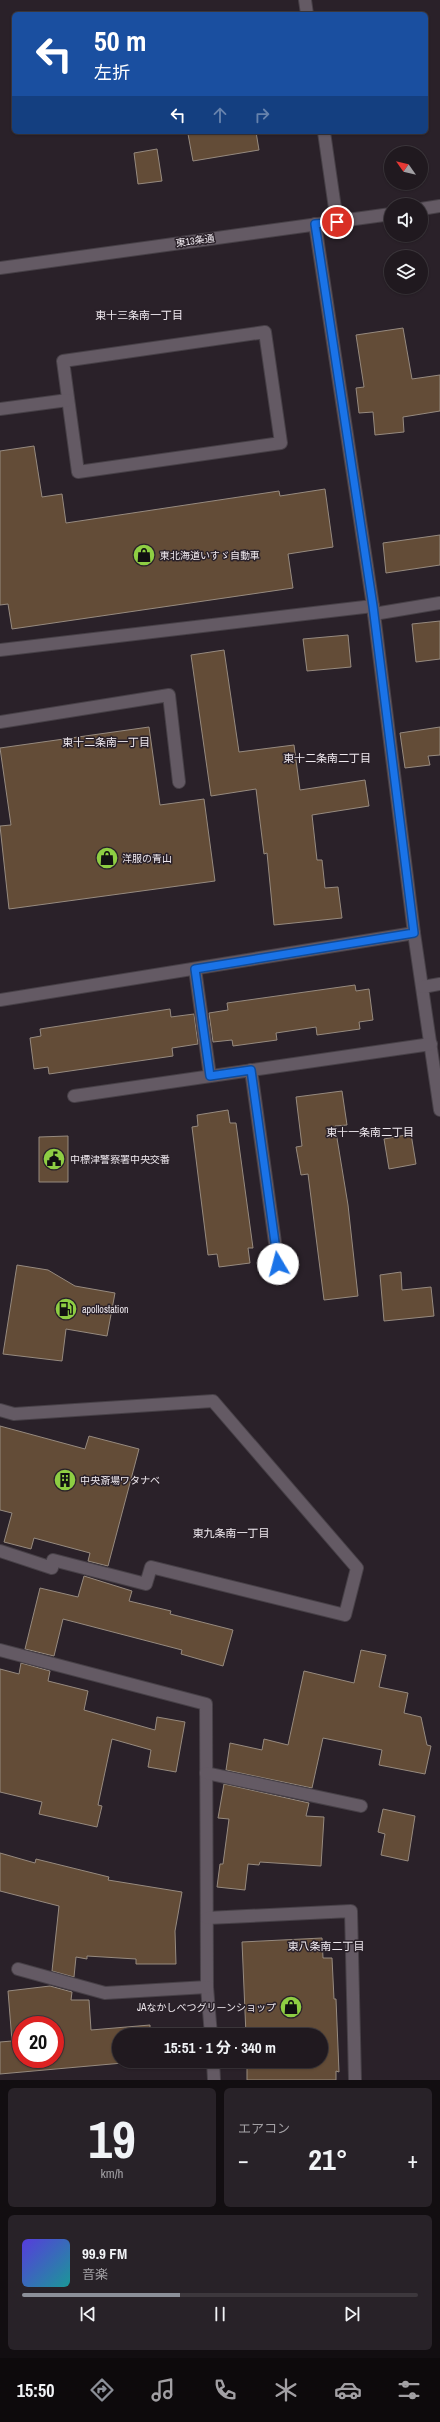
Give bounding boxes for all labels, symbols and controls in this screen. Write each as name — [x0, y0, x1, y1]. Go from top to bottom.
text: 50 m — [94, 22, 146, 60]
icon: left — [28, 28, 80, 80]
text: 左折 — [94, 60, 130, 85]
icon: left — [167, 104, 189, 126]
icon: ahead — [209, 104, 231, 126]
icon: right — [251, 104, 273, 126]
north arrow — [384, 146, 428, 190]
map controls — [384, 146, 428, 294]
button: sound — [384, 198, 428, 242]
pin — [320, 205, 354, 239]
icon: arrive — [326, 211, 348, 233]
street label: 東13条通 — [175, 231, 215, 250]
button: layers — [384, 250, 428, 294]
district label: 東十三条南一丁目 — [95, 308, 183, 322]
shop icon: 東北海道いすゞ自動車 — [131, 542, 157, 568]
place label: 東北海道いすゞ自動車 — [160, 549, 260, 562]
district label: 東十二条南一丁目 — [62, 735, 150, 749]
district label: 東十二条南二丁目 — [283, 751, 371, 765]
shop icon: 洋服の青山 — [94, 845, 120, 871]
place label: 洋服の青山 — [122, 852, 172, 865]
district label: 東十一条南二丁目 — [326, 1125, 414, 1139]
public building icon: 中標津警察署中央交番 — [41, 1146, 67, 1172]
place label: 中標津警察署中央交番 — [70, 1153, 170, 1166]
position arrow — [257, 1243, 299, 1285]
fuel station icon: apollostation — [53, 1296, 79, 1322]
place label: apollostation — [82, 1303, 129, 1316]
building icon: 中央斎場ワタナベ — [52, 1467, 78, 1493]
place label: 中央斎場ワタナベ — [80, 1474, 160, 1487]
district label: 東九条南一丁目 — [193, 1526, 270, 1540]
district label: 東八条南二丁目 — [288, 1939, 365, 1953]
shop icon: JAなかしべつグリーンショップ — [278, 1994, 304, 2020]
place label: JAなかしべつグリーンショップ — [137, 2001, 276, 2014]
speed limit sign: 20 — [12, 2016, 64, 2068]
text: 15:51 · 1 分 · 340 m — [164, 2037, 276, 2058]
text: 19 — [88, 2104, 136, 2174]
text: エアコン — [238, 2120, 290, 2137]
text: 21° — [308, 2139, 348, 2179]
text: − — [238, 2145, 249, 2175]
text: + — [407, 2145, 418, 2175]
text: km/h — [100, 2165, 124, 2182]
text: 99.9 FM — [82, 2243, 127, 2264]
text: 音楽 — [82, 2266, 108, 2283]
icon: previous — [77, 2303, 99, 2325]
icon: pause — [209, 2303, 231, 2325]
icon: next — [341, 2303, 363, 2325]
icon: directions — [88, 2376, 116, 2404]
icon: music — [149, 2376, 177, 2404]
icon: phone — [211, 2376, 239, 2404]
icon: climate — [272, 2376, 300, 2404]
icon: car — [334, 2376, 362, 2404]
icon: filters — [395, 2376, 423, 2404]
text: 15:50 — [17, 2378, 54, 2403]

